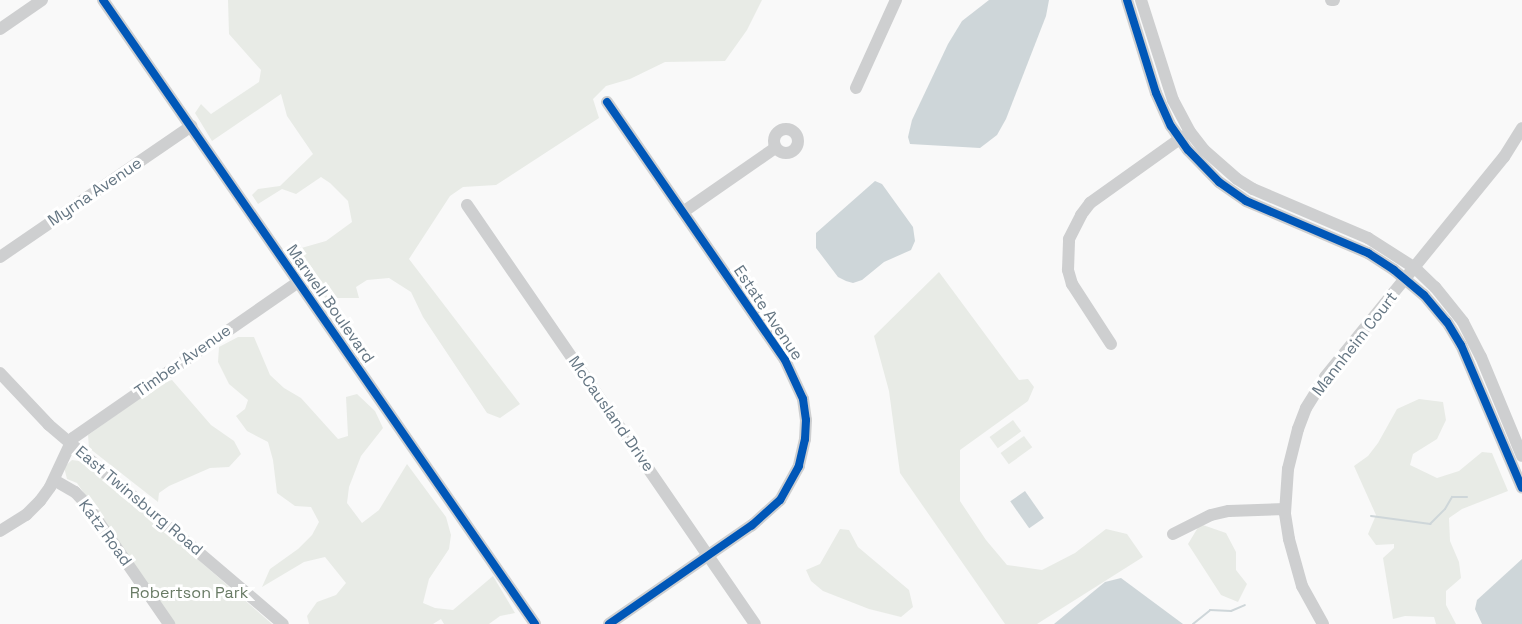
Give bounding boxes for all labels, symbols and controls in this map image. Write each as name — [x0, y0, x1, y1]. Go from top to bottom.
street label: Myrna Avenue — [44, 153, 146, 231]
street label: Marwell Boulevard — [282, 241, 378, 367]
street label: Estate Avenue — [729, 262, 807, 364]
street label: Mannheim Court — [1308, 288, 1402, 400]
street label: Timber Avenue — [131, 321, 235, 401]
street label: McCausland Drive — [564, 353, 658, 475]
street label: East Twinsburg Road — [71, 442, 207, 560]
street label: Katz Road — [74, 496, 136, 570]
park label: Robertson Park — [130, 583, 248, 603]

